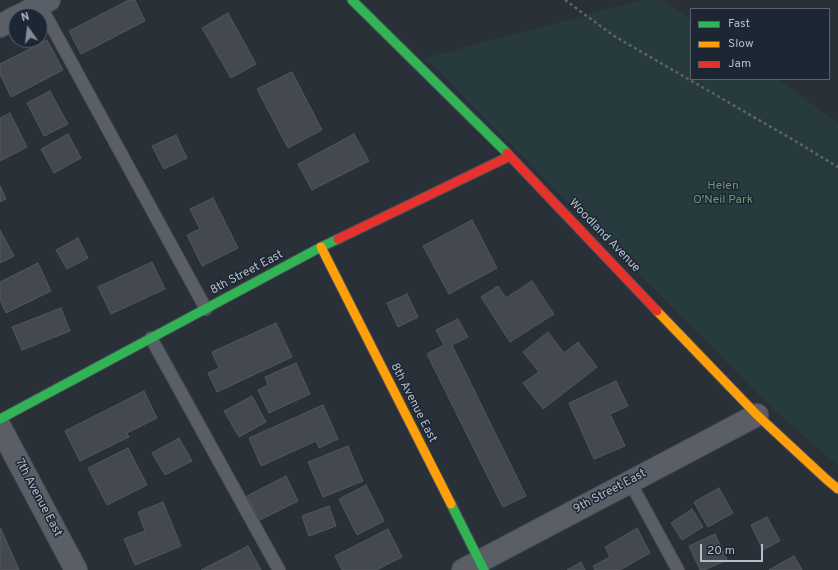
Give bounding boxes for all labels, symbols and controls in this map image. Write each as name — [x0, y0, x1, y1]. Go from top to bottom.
north arrow — [8, 8, 48, 48]
legend — [690, 8, 830, 80]
text: N — [20, 10, 31, 25]
text: Fast — [728, 16, 750, 32]
text: Slow — [728, 36, 754, 52]
text: Jam — [728, 56, 751, 72]
park label: Helen O'Neil Park — [693, 180, 753, 208]
street label: Woodland Avenue — [565, 196, 643, 276]
street label: 8th Street East — [208, 248, 286, 298]
street label: 8th Avenue East — [387, 361, 439, 445]
street label: 7th Avenue East — [11, 457, 65, 539]
street label: 9th Street East — [571, 467, 649, 517]
scale bar — [702, 536, 765, 562]
text: 20 m — [707, 543, 735, 559]

